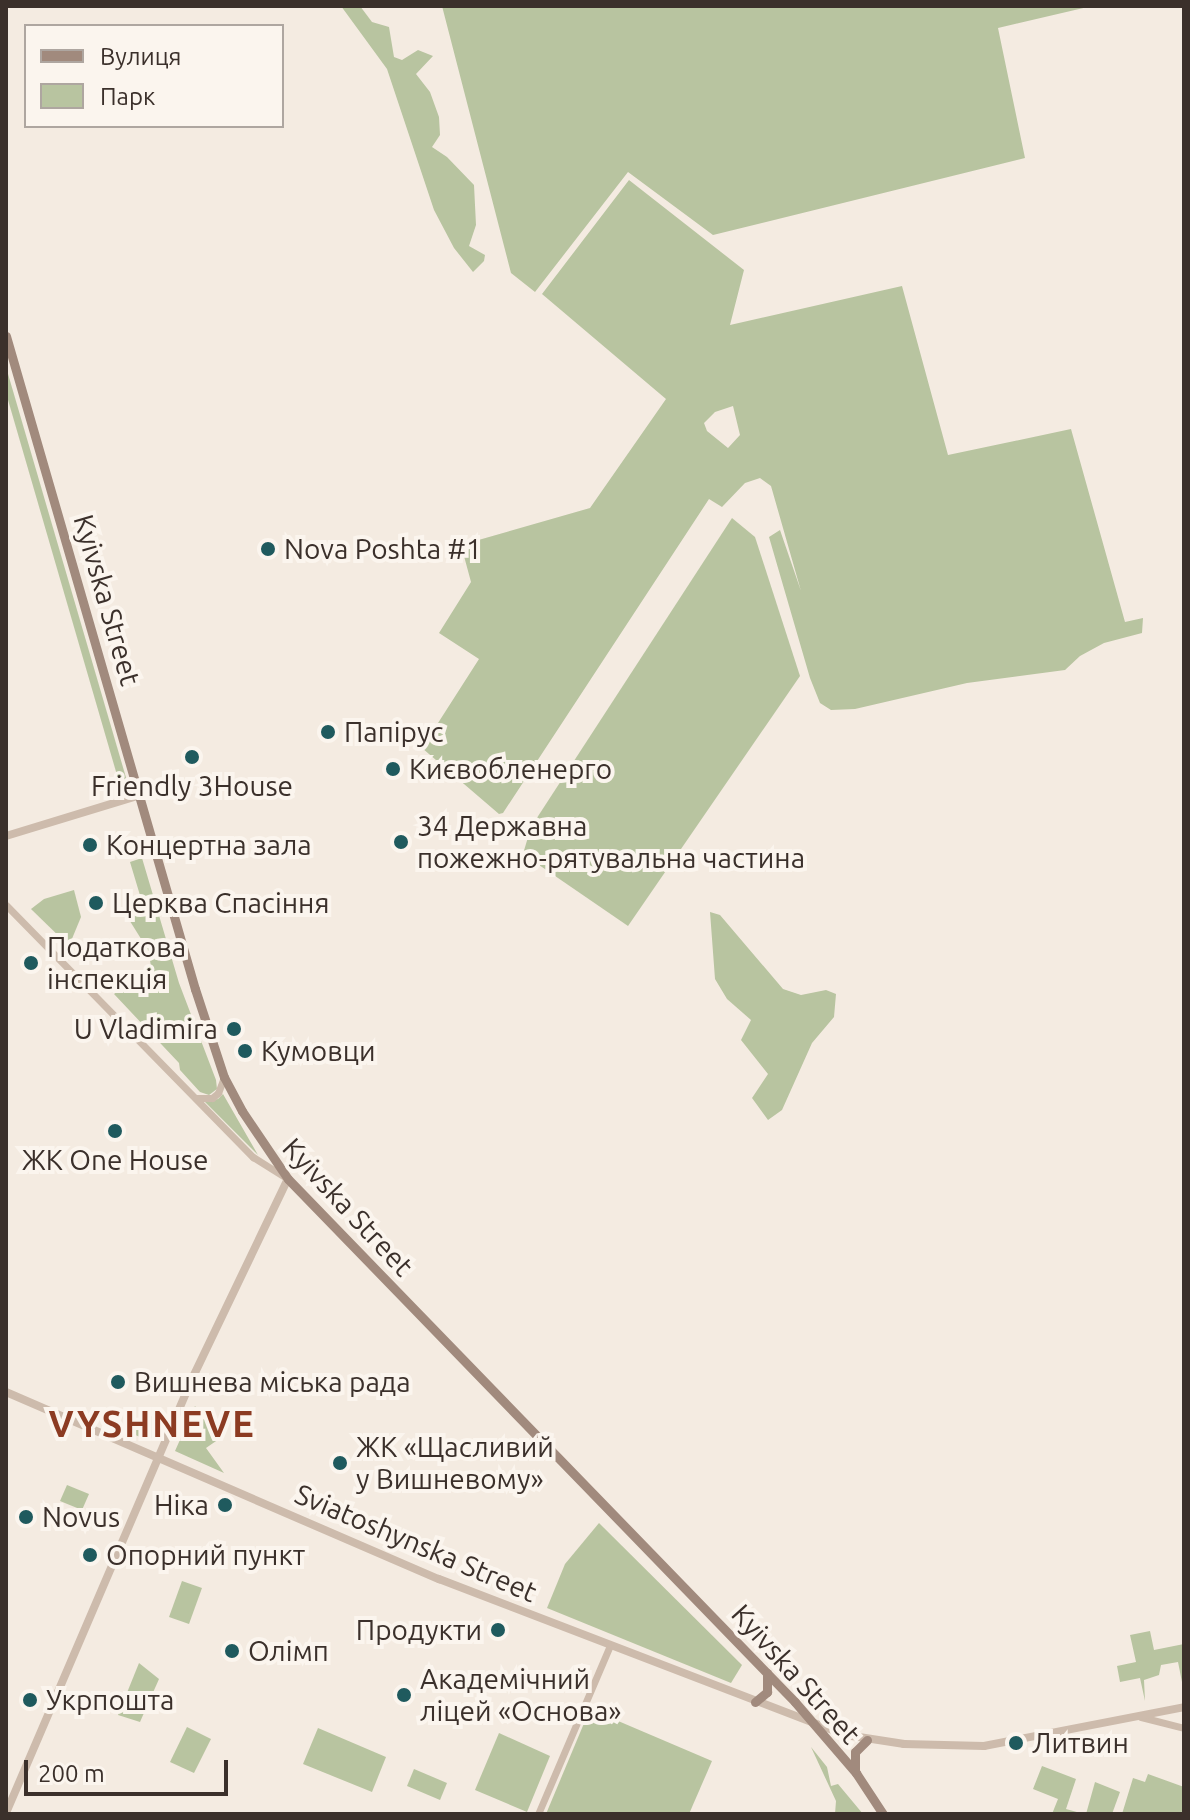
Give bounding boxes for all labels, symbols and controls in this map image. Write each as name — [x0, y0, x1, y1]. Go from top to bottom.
legend — [24, 24, 284, 128]
text: Вулиця — [100, 43, 182, 70]
text: Парк — [100, 83, 155, 110]
street label: Kyivska Street — [67, 511, 147, 689]
place label: Nova Poshta #1 — [284, 532, 482, 566]
marker: Nova Poshta #1 — [259, 540, 277, 558]
place label: Папірус — [344, 715, 443, 749]
marker: Папірус — [319, 723, 337, 741]
marker: Friendly 3House — [183, 748, 201, 766]
place label: Києвобленерго — [409, 752, 612, 786]
marker: Києвобленерго — [384, 760, 402, 778]
place label: Friendly 3House — [91, 769, 293, 803]
place label: 34 Державна пожежно-рятувальна частина — [417, 809, 805, 875]
place label: Концертна зала — [106, 828, 312, 862]
marker: 34 Державна пожежно-рятувальна частина — [392, 833, 410, 851]
marker: Концертна зала — [81, 836, 99, 854]
place label: Церква Спасіння — [112, 886, 329, 920]
marker: Церква Спасіння — [87, 894, 105, 912]
place label: Податкова інспекція — [47, 930, 186, 996]
marker: Податкова інспекція — [22, 954, 40, 972]
place label: U Vladimira — [74, 1012, 218, 1046]
marker: U Vladimira — [225, 1020, 243, 1038]
place label: Кумовци — [261, 1034, 376, 1068]
marker: Кумовци — [236, 1042, 254, 1060]
marker: ЖК One House — [106, 1122, 124, 1140]
street label: Kyivska Street — [276, 1131, 420, 1283]
place label: ЖК One House — [22, 1143, 208, 1177]
place label: Вишнева міська рада — [134, 1365, 411, 1399]
marker: Вишнева міська рада — [109, 1373, 127, 1391]
district label: VYSHNEVE — [48, 1402, 256, 1446]
place label: ЖК «Щасливий у Вишневому» — [356, 1430, 554, 1496]
marker: ЖК «Щасливий у Вишневому» — [331, 1454, 349, 1472]
street label: Sviatoshynska Street — [290, 1477, 542, 1609]
place label: Ніка — [154, 1488, 209, 1522]
marker: Ніка — [216, 1496, 234, 1514]
place label: Novus — [42, 1500, 120, 1534]
marker: Novus — [17, 1508, 35, 1526]
place label: Опорний пункт — [106, 1538, 305, 1572]
marker: Опорний пункт — [81, 1546, 99, 1564]
street label: Kyivska Street — [725, 1597, 867, 1751]
place label: Продукти — [356, 1613, 482, 1647]
marker: Продукти — [489, 1621, 507, 1639]
place label: Олімп — [248, 1634, 329, 1668]
marker: Олімп — [223, 1642, 241, 1660]
place label: Академічний ліцей «Основа» — [420, 1662, 621, 1728]
place label: Укрпошта — [46, 1683, 174, 1717]
marker: Академічний ліцей «Основа» — [395, 1686, 413, 1704]
marker: Укрпошта — [21, 1691, 39, 1709]
place label: Литвин — [1032, 1726, 1129, 1760]
marker: Литвин — [1007, 1734, 1025, 1752]
scale bar — [28, 1744, 232, 1794]
text: 200 m — [38, 1760, 105, 1787]

